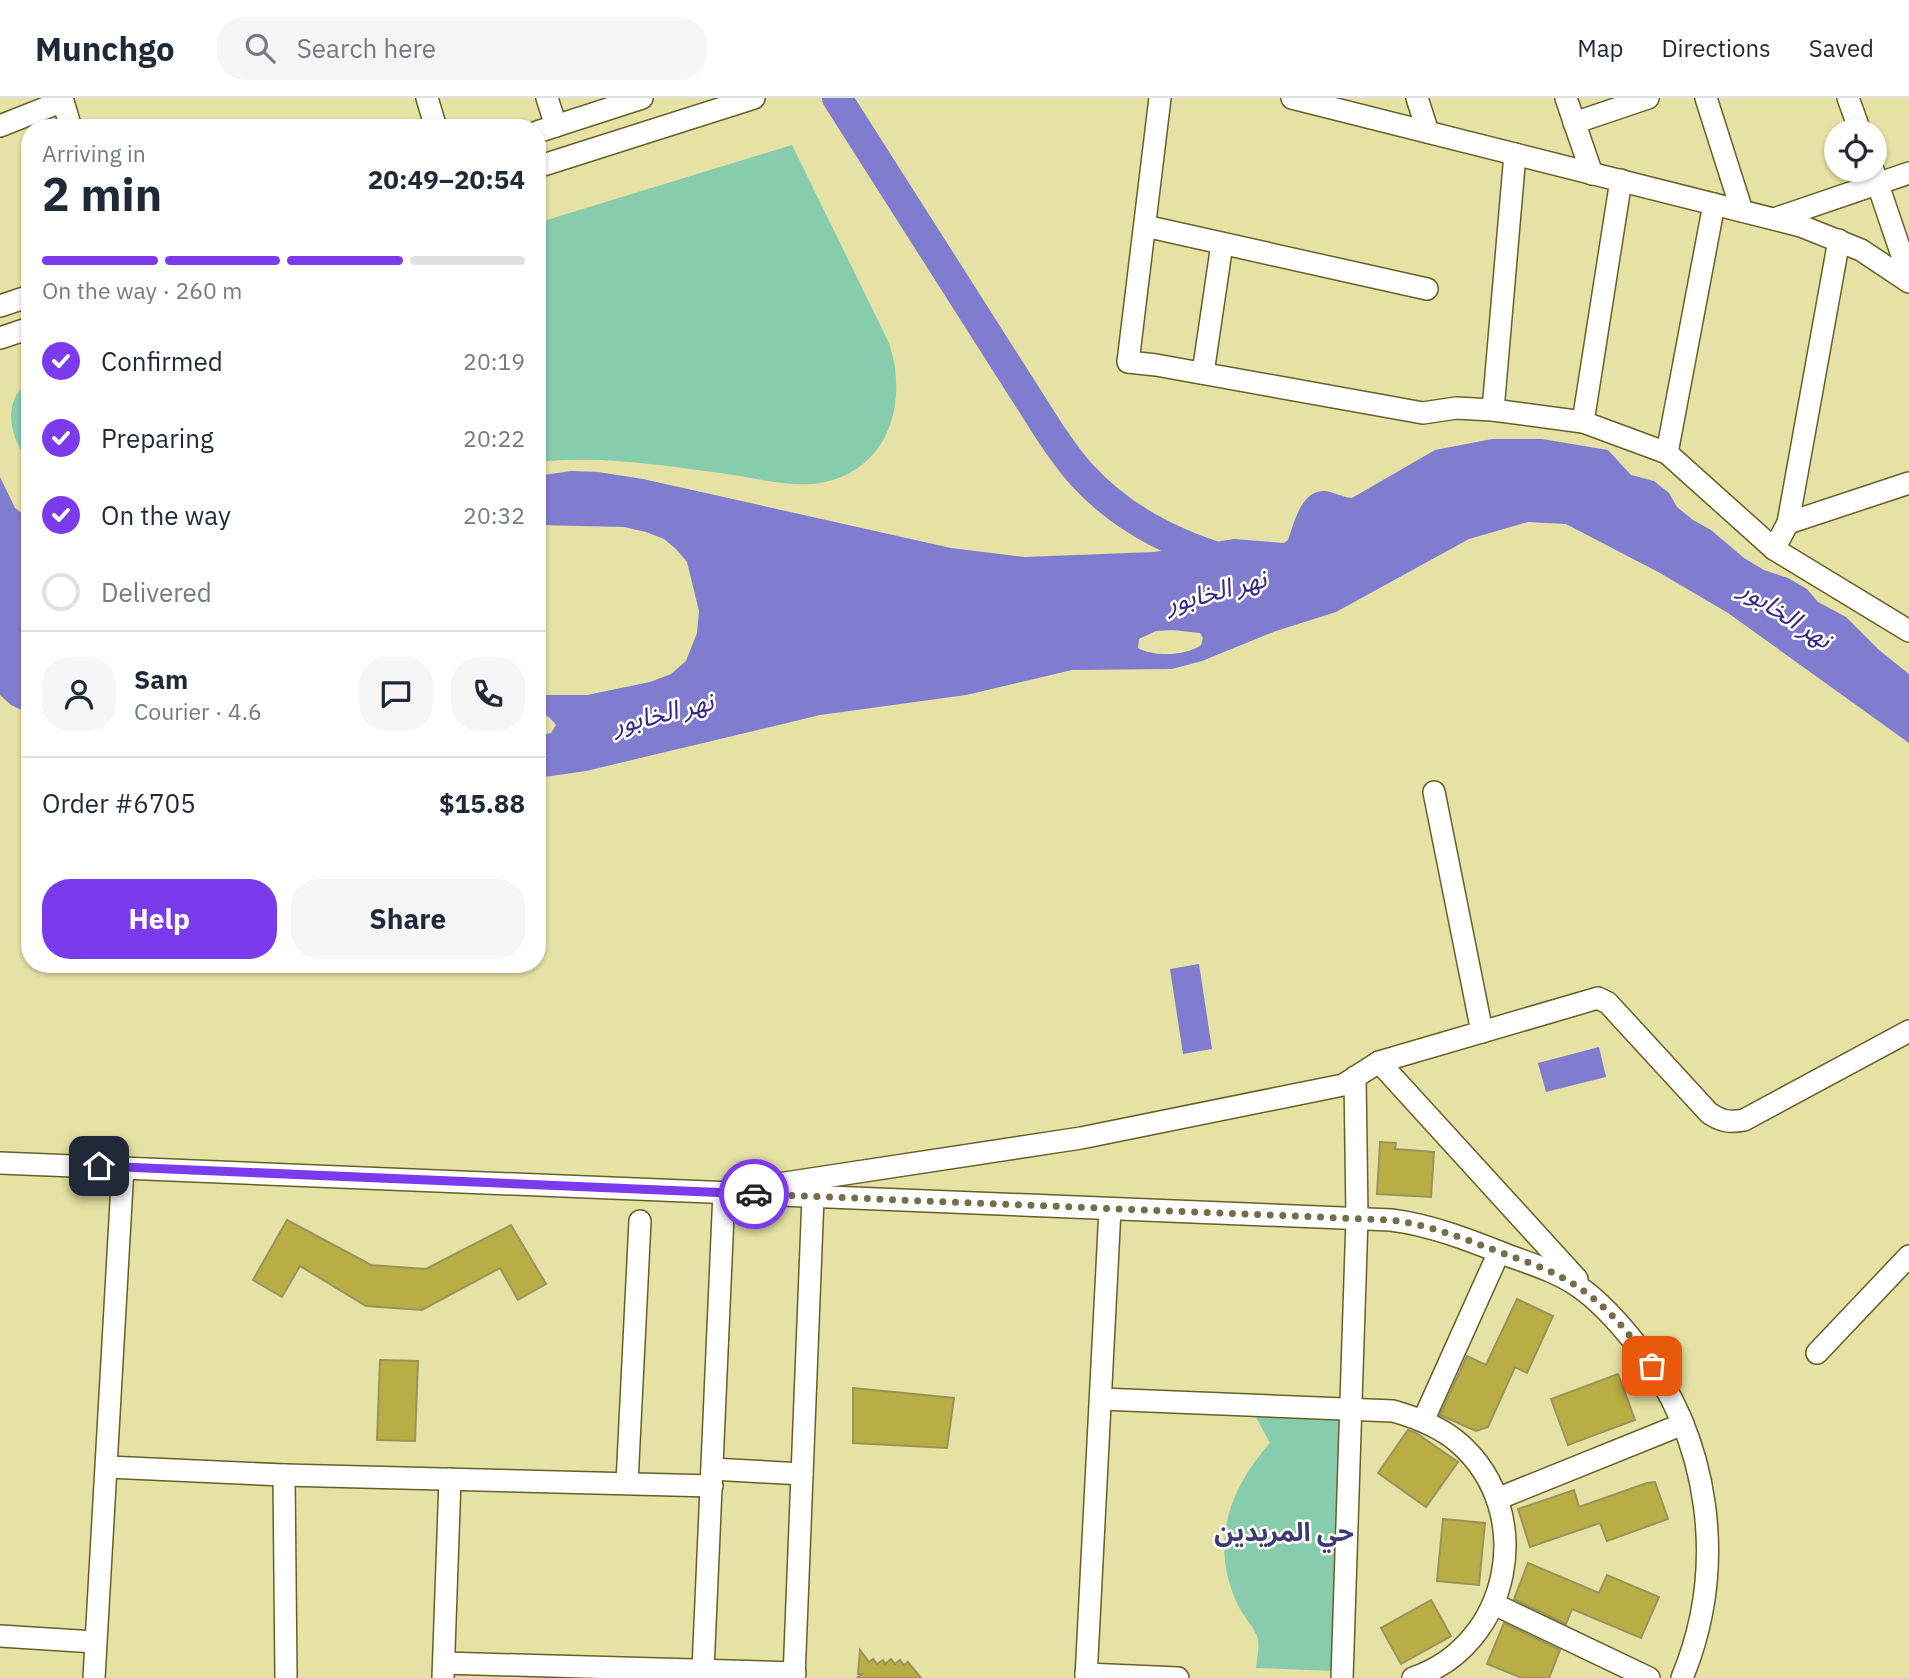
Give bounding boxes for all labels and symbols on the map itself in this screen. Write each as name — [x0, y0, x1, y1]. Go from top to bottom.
water label: نهر الخابور — [1160, 560, 1272, 620]
water label: نهر الخابور — [1733, 570, 1841, 657]
water label: نهر الخابور — [607, 683, 719, 741]
pin — [69, 1136, 129, 1196]
courier — [719, 1159, 789, 1229]
pin — [1622, 1336, 1682, 1396]
district label: حي المريدين — [1214, 1514, 1354, 1553]

